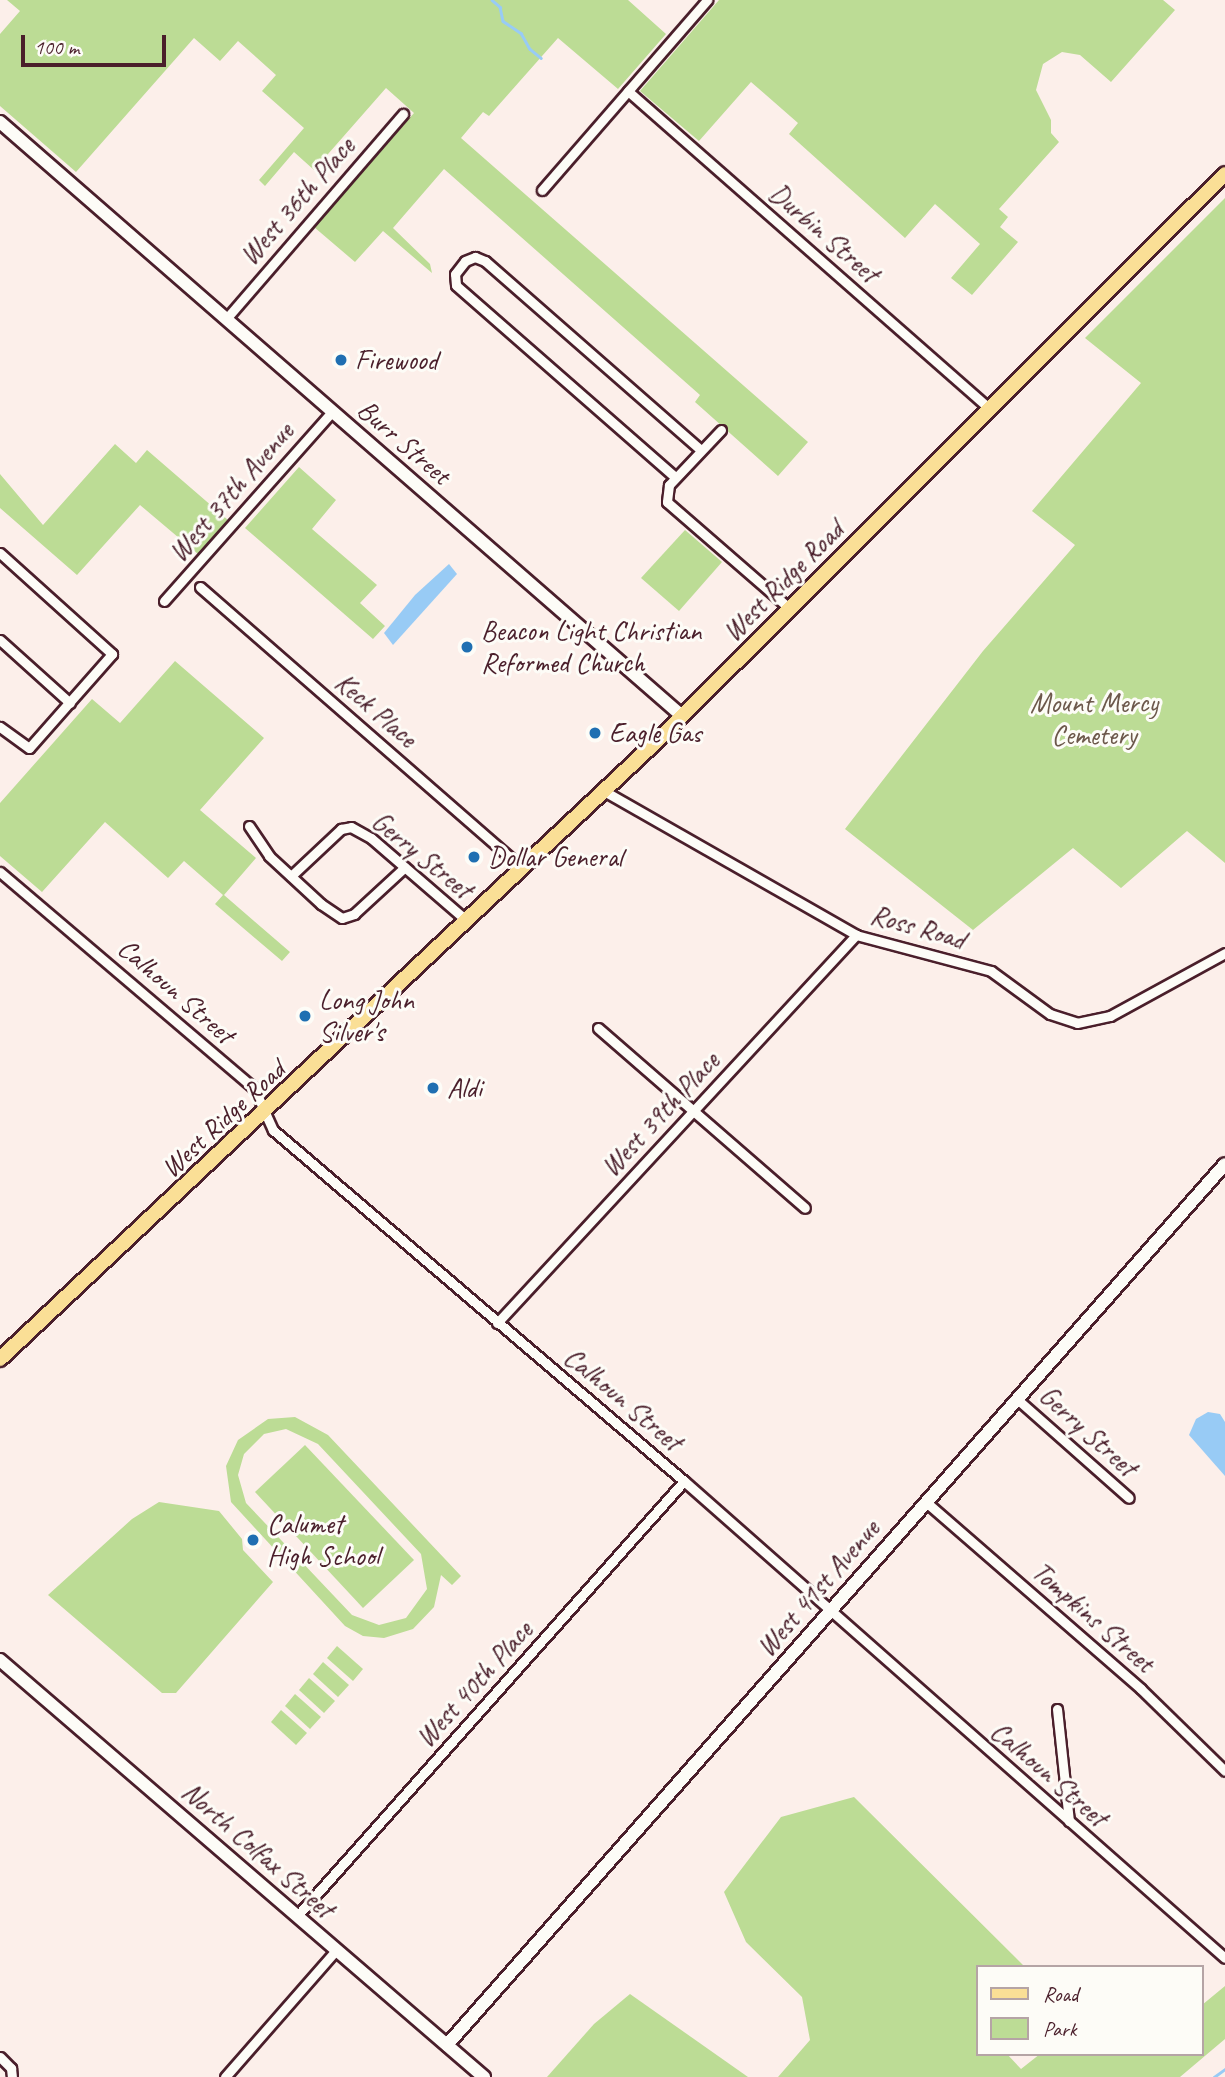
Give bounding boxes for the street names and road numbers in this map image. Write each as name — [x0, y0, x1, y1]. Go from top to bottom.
street label: West 36th Place — [232, 130, 362, 272]
street label: Durbin Street — [762, 176, 886, 290]
street label: Burr Street — [350, 392, 458, 492]
street label: West 37th Avenue — [161, 416, 301, 568]
street label: West Ridge Road — [715, 513, 851, 649]
street label: Keck Place — [328, 665, 424, 755]
street label: Gerry Street — [365, 804, 479, 906]
street label: Ross Road — [867, 897, 969, 957]
street label: Calhoun Street — [111, 931, 241, 1051]
street label: West 39th Place — [594, 1045, 726, 1183]
street label: West Ridge Road — [153, 1052, 293, 1186]
street label: Calhoun Street — [557, 1340, 689, 1458]
street label: Gerry Street — [1032, 1378, 1144, 1484]
street label: West 41st Avenue — [749, 1513, 887, 1663]
street label: Tompkins Street — [1025, 1555, 1161, 1679]
street label: West 40th Place — [409, 1614, 539, 1754]
street label: Calhoun Street — [984, 1714, 1114, 1834]
street label: North Colfax Street — [175, 1775, 341, 1925]

